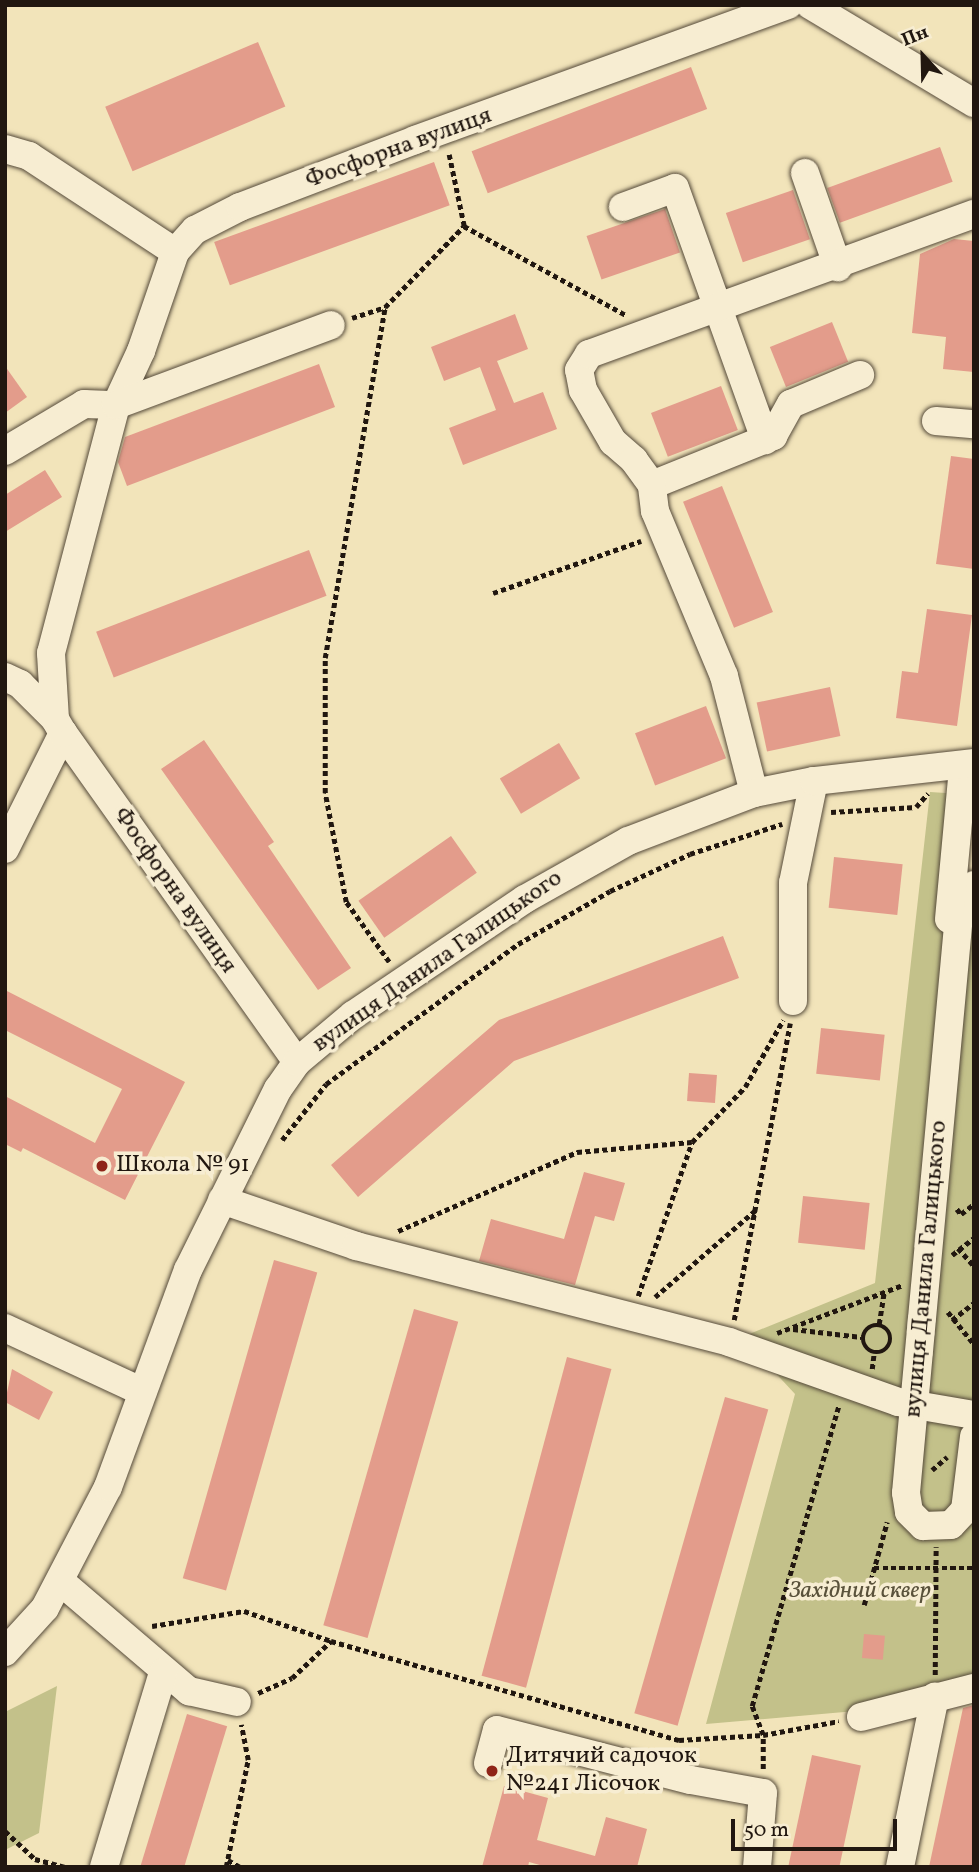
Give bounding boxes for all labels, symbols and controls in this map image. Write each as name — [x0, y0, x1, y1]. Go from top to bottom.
text: Пн — [898, 19, 933, 54]
north arrow — [888, 21, 958, 91]
street label: Фосфорна вулиця — [302, 102, 496, 196]
street label: Фосфорна вулиця — [106, 802, 242, 980]
street label: вулиця Данила Галицького — [308, 865, 568, 1059]
street label: вулиця Данила Галицького — [900, 1119, 954, 1419]
place label: Школа № 91 — [116, 1152, 250, 1180]
marker: Школа № 91 — [94, 1158, 110, 1174]
park label: Західний сквер — [789, 1578, 931, 1606]
place label: Дитячий садочок №241 Лісочок — [506, 1743, 697, 1799]
marker: Дитячий садочок №241 Лісочок — [484, 1763, 500, 1779]
scale bar — [734, 1806, 900, 1850]
text: 50 m — [744, 1816, 789, 1845]

